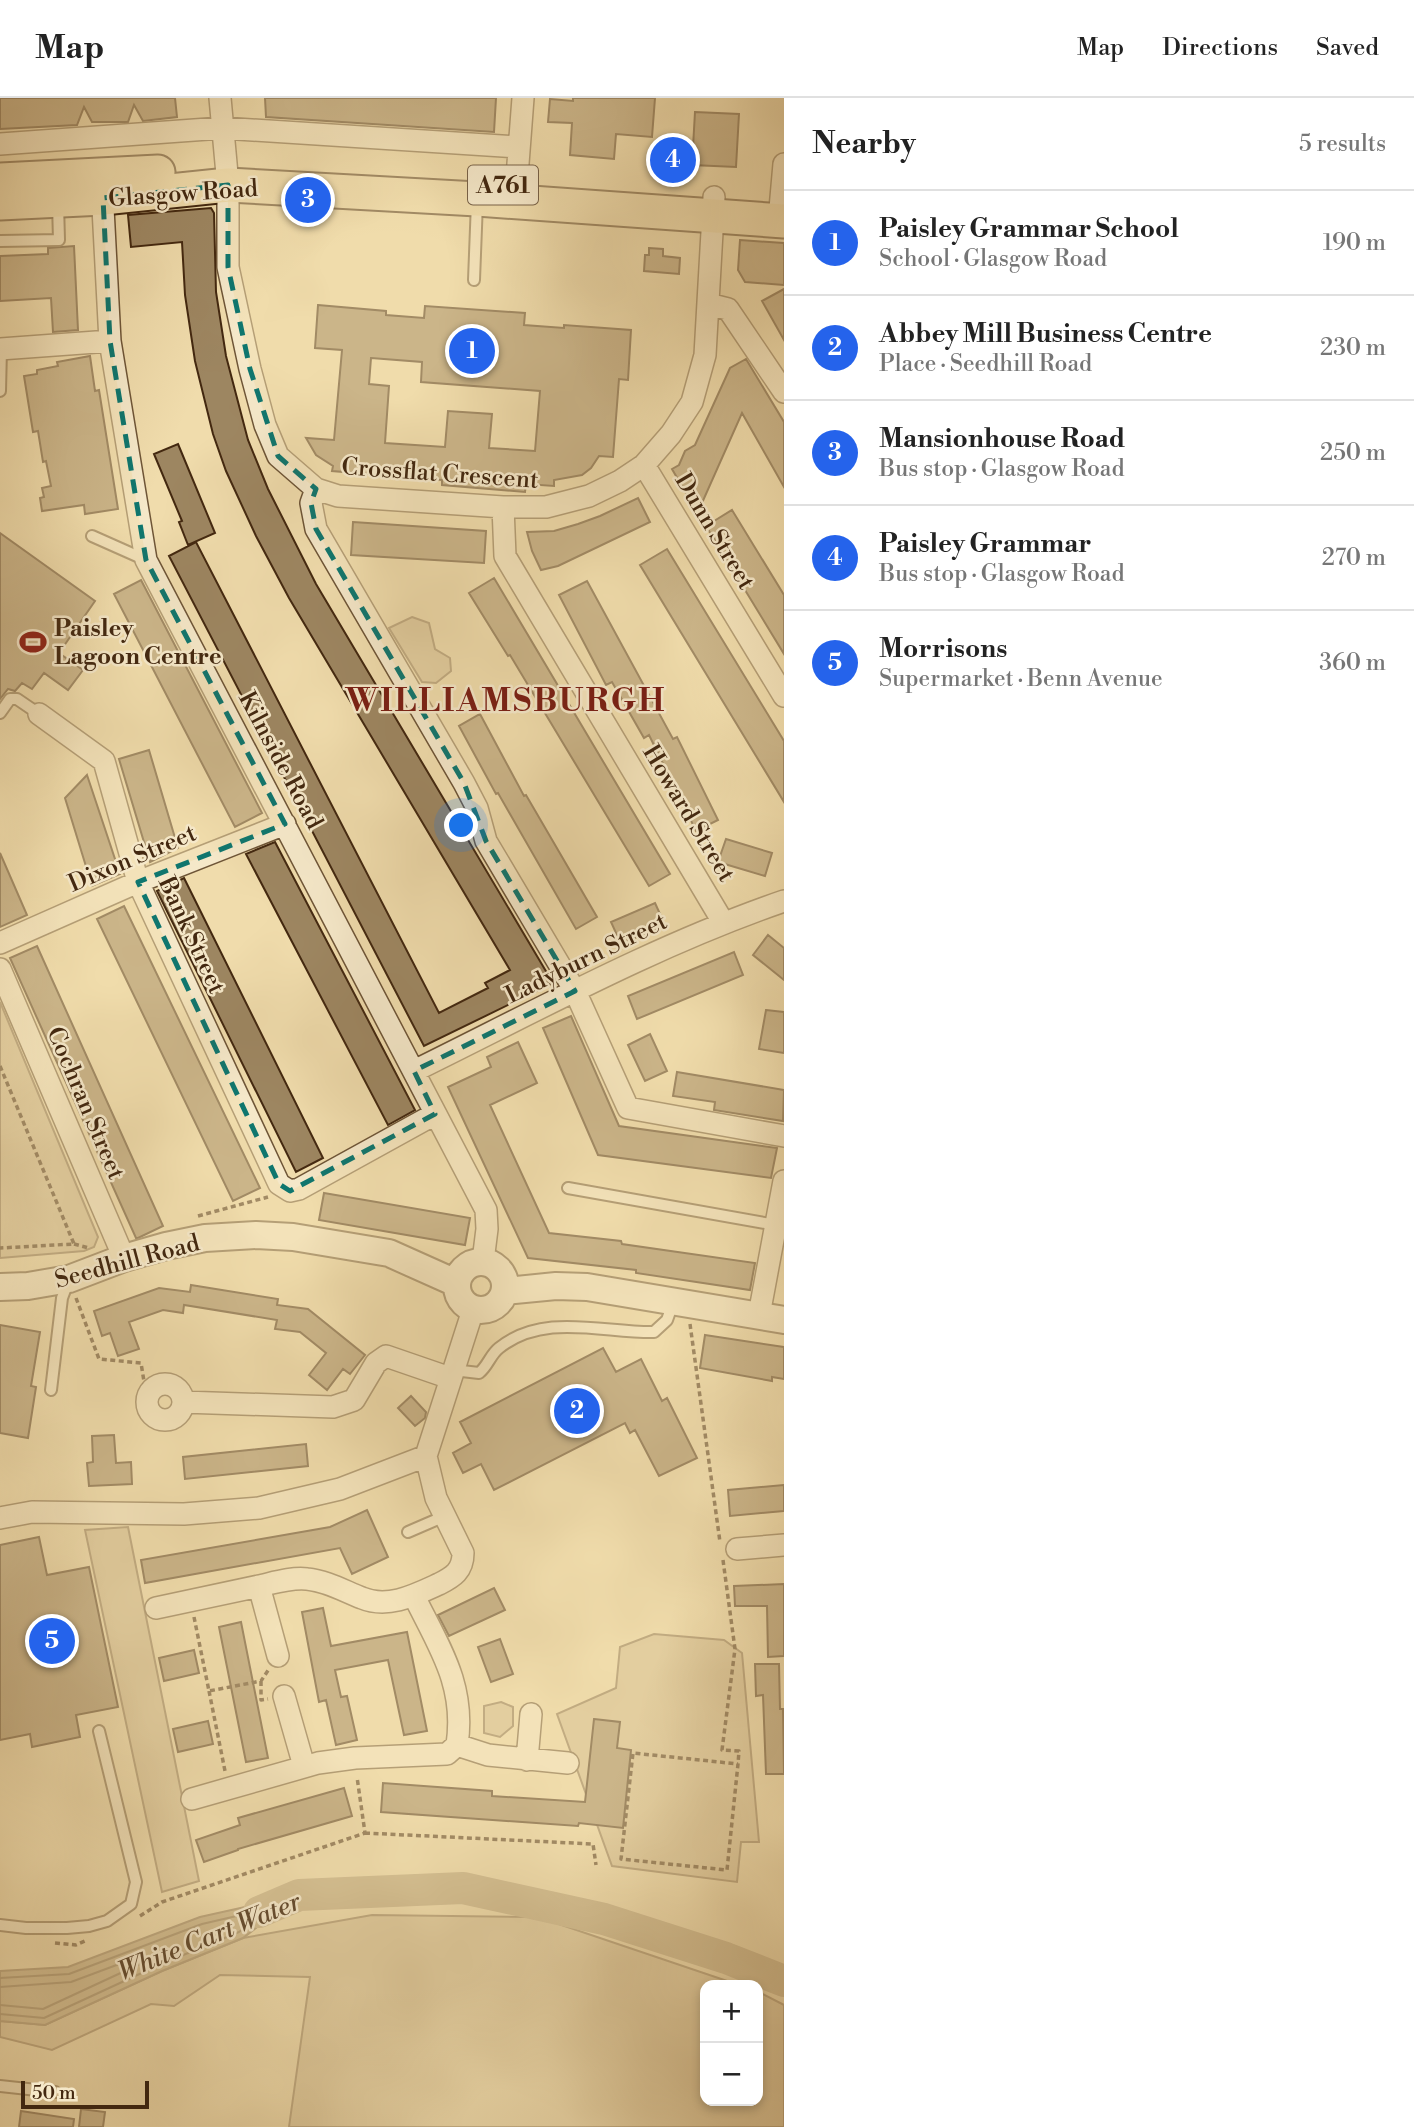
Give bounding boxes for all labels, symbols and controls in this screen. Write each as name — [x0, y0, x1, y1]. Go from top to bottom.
text: Map — [35, 28, 104, 69]
text: Map — [1077, 33, 1124, 63]
text: Directions — [1162, 33, 1278, 63]
text: Saved — [1316, 33, 1379, 63]
text: Nearby — [812, 125, 916, 163]
text: 5 results — [1299, 130, 1386, 158]
pin: 4 — [650, 134, 696, 186]
road number: A761 — [468, 166, 538, 204]
street label: Glasgow Road — [107, 174, 259, 214]
pin: 3 — [285, 174, 331, 226]
text: Paisley Grammar School — [879, 213, 1179, 245]
text: 1 — [829, 229, 841, 257]
text: 190 m — [1323, 229, 1386, 257]
text: School · Glasgow Road — [879, 245, 1107, 273]
text: Abbey Mill Business Centre — [879, 318, 1212, 350]
pin: 1 — [449, 325, 495, 377]
text: 2 — [828, 334, 842, 362]
text: 230 m — [1320, 334, 1386, 362]
text: Place · Seedhill Road — [879, 350, 1092, 378]
text: Mansionhouse Road — [879, 423, 1125, 455]
text: 3 — [828, 439, 842, 467]
text: 250 m — [1320, 439, 1386, 467]
street label: Crossflat Crescent — [340, 452, 540, 496]
text: Bus stop · Glasgow Road — [879, 455, 1125, 483]
street label: Dunn Street — [668, 468, 761, 596]
text: Paisley Grammar — [879, 528, 1091, 560]
text: 4 — [827, 544, 843, 572]
text: 270 m — [1322, 544, 1386, 572]
text: Bus stop · Glasgow Road — [879, 560, 1125, 588]
place label: Paisley Lagoon Centre — [54, 614, 222, 672]
sports icon: Paisley Lagoon Centre — [18, 627, 48, 657]
text: Morrisons — [879, 633, 1007, 665]
text: 5 — [828, 649, 842, 677]
text: 360 m — [1319, 649, 1386, 677]
text: Supermarket · Benn Avenue — [879, 665, 1163, 693]
district label: WILLIAMSBURGH — [345, 681, 666, 721]
street label: Kilnside Road — [231, 686, 329, 835]
street label: Howard Street — [635, 739, 741, 888]
your location — [444, 808, 478, 842]
street label: Dixon Street — [64, 818, 201, 899]
street label: Bank Street — [150, 871, 232, 999]
street label: Ladyburn Street — [501, 907, 673, 1011]
street label: Cochran Street — [39, 1022, 131, 1185]
street label: Seedhill Road — [52, 1228, 203, 1296]
pin: 2 — [554, 1385, 600, 1437]
pin: 5 — [29, 1615, 75, 1667]
water label: White Cart Water — [113, 1885, 306, 1988]
map controls — [700, 1980, 763, 2106]
button: + — [700, 1980, 763, 2043]
button: − — [700, 2043, 763, 2106]
scale bar — [21, 2078, 149, 2110]
text: 50 m — [32, 2081, 76, 2105]

